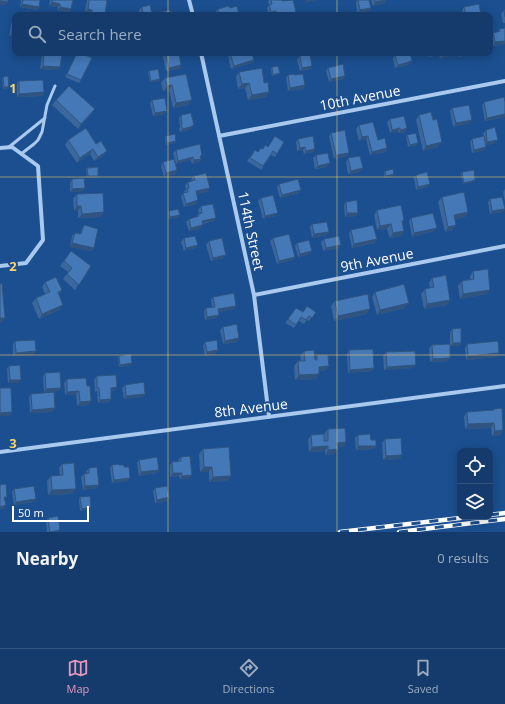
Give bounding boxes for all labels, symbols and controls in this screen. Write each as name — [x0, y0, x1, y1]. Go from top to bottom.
search box — [12, 12, 493, 56]
icon: search — [26, 23, 48, 45]
text: Search here — [58, 24, 142, 44]
text: 1 — [9, 79, 17, 97]
street label: 10th Avenue — [318, 80, 402, 115]
street label: 114th Street — [234, 190, 269, 272]
street label: 9th Avenue — [339, 243, 415, 276]
text: 2 — [9, 257, 17, 275]
street label: 8th Avenue — [213, 394, 289, 421]
text: 3 — [9, 434, 17, 452]
map controls — [457, 448, 493, 520]
button: locate — [457, 448, 493, 484]
button: layers — [457, 484, 493, 520]
scale bar — [12, 504, 89, 523]
text: 50 m — [18, 505, 44, 520]
text: Nearby — [16, 547, 78, 570]
text: 0 results — [437, 549, 489, 567]
tab: Map — [67, 657, 89, 696]
tab: Directions — [223, 657, 275, 696]
tab: Saved — [408, 657, 438, 696]

